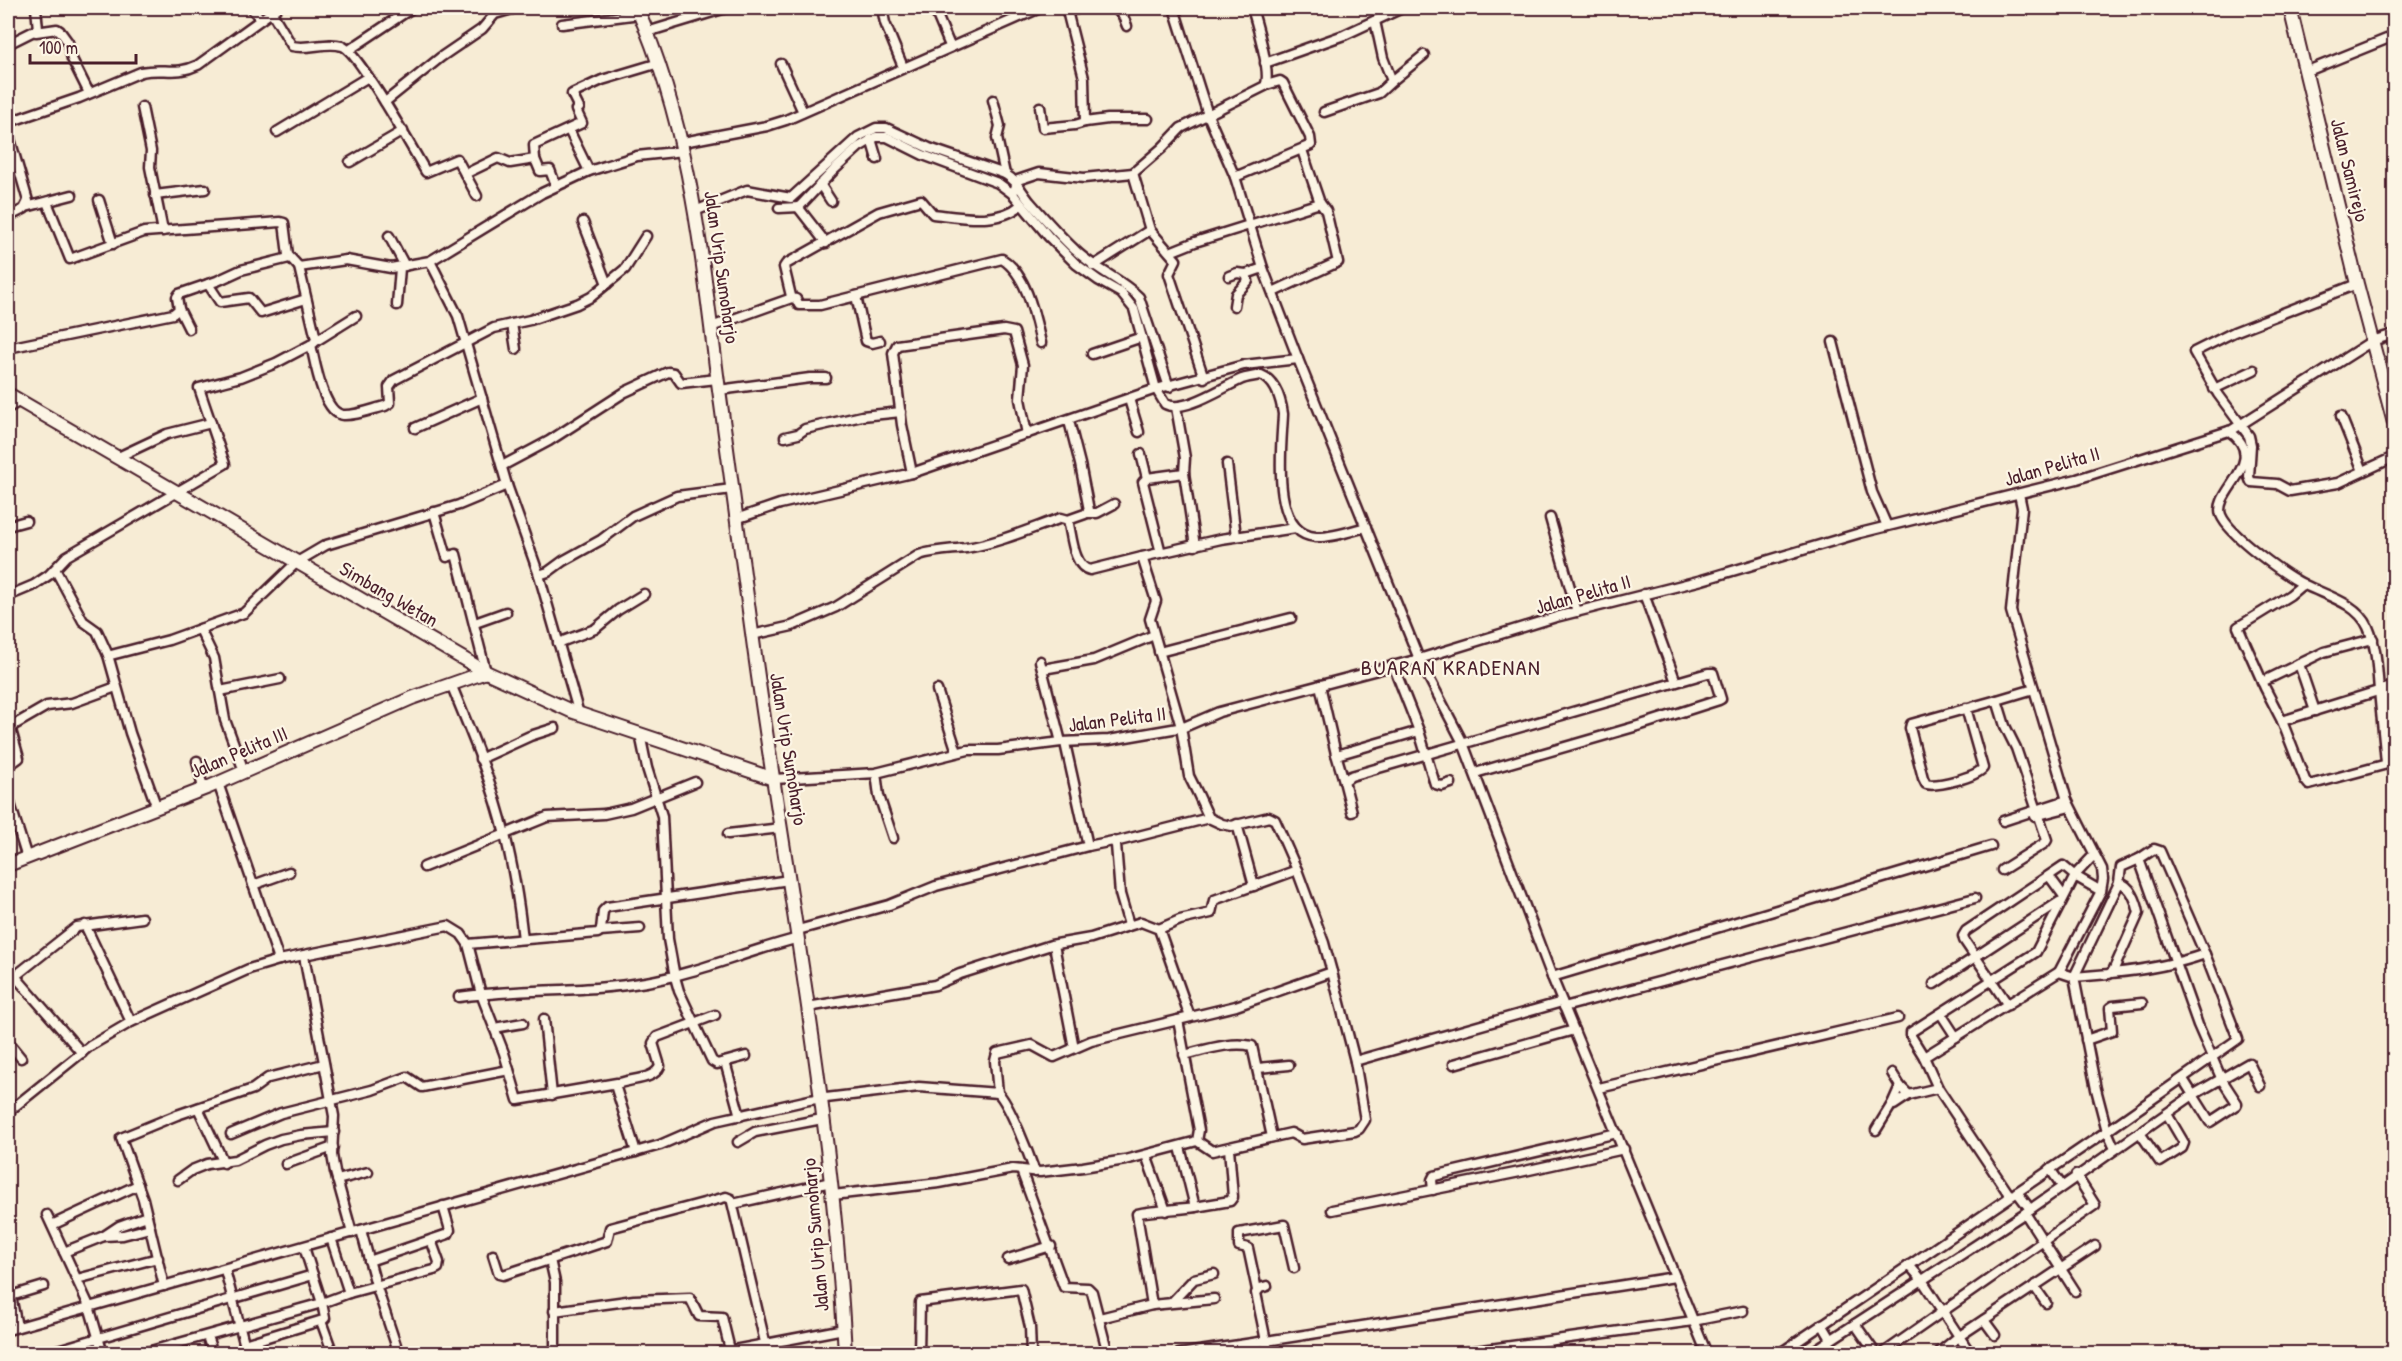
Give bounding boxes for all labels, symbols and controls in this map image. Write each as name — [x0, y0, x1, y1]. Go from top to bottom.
scale bar — [30, 27, 136, 65]
text: 100 m — [39, 35, 78, 60]
street label: Jalan Samirejo — [2325, 115, 2376, 224]
street label: Jalan Urip Sumoharjo — [698, 189, 747, 345]
street label: Jalan Pelita II — [2001, 439, 2103, 492]
street label: Simbang Wetan — [335, 554, 444, 633]
street label: Jalan Pelita II — [1532, 567, 1634, 620]
district label: BUARAN KRADENAN — [1361, 652, 1541, 682]
street label: Jalan Urip Sumoharjo — [764, 671, 815, 827]
street label: Jalan Pelita II — [1067, 699, 1167, 738]
street label: Jalan Pelita III — [186, 719, 291, 784]
street label: Jalan Urip Sumoharjo — [794, 1157, 835, 1313]

